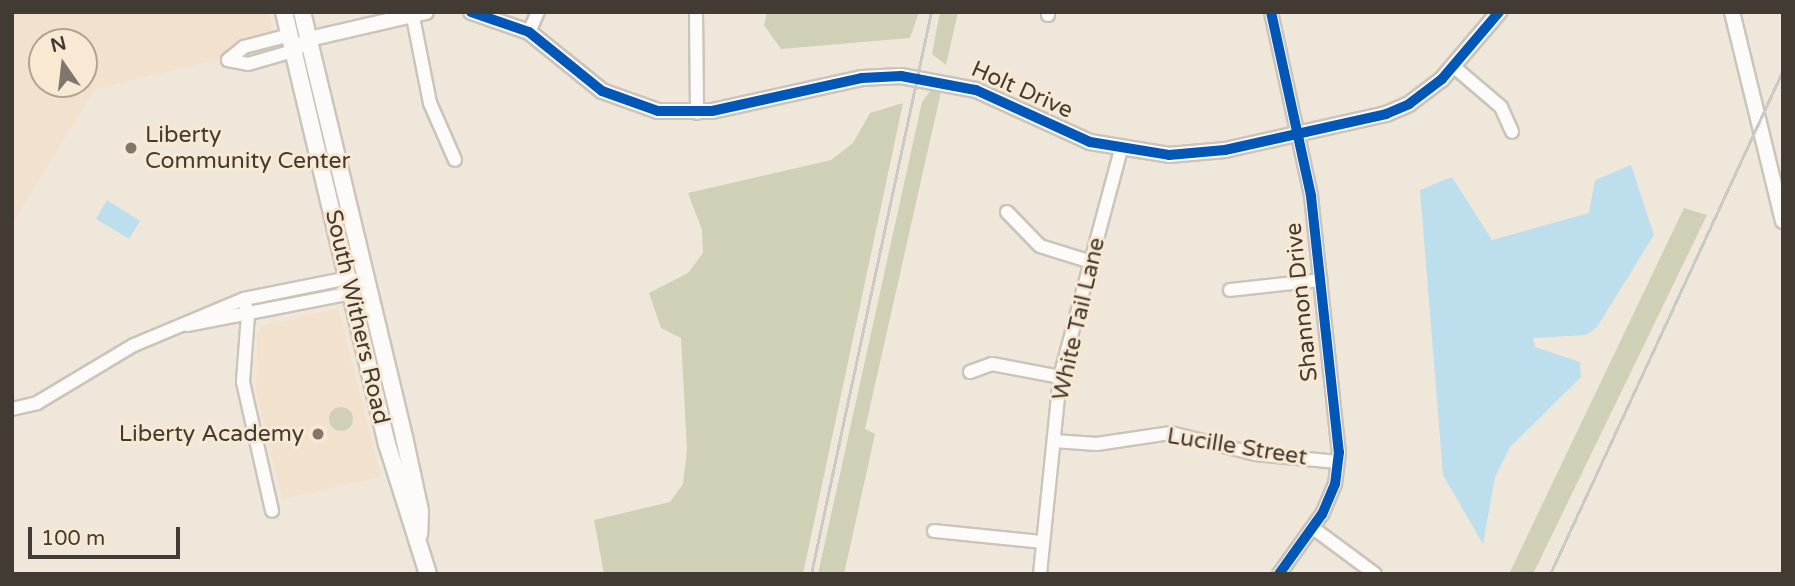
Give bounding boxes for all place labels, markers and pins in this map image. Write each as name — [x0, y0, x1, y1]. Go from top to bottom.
place label: Liberty Community Center — [145, 121, 350, 175]
marker: Liberty Community Center — [123, 140, 139, 156]
place label: Liberty Academy — [119, 420, 304, 448]
marker: Liberty Academy — [310, 426, 326, 442]

